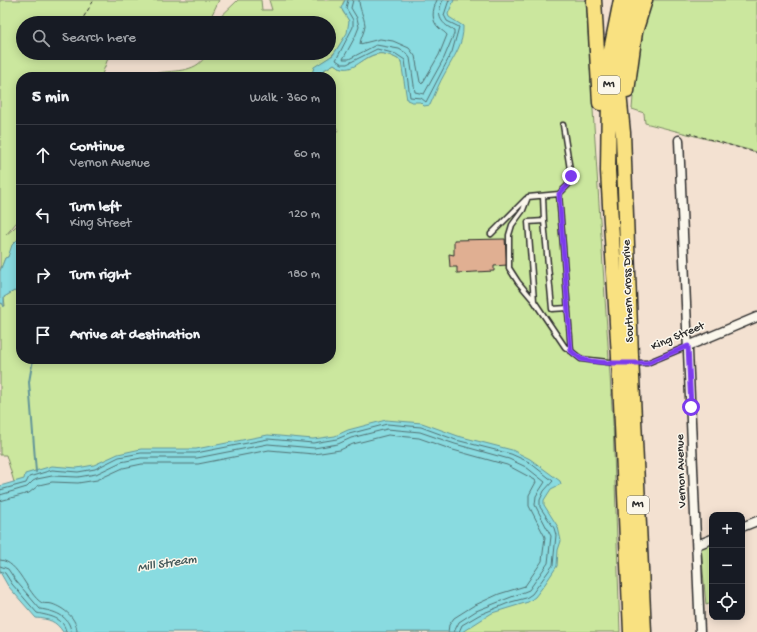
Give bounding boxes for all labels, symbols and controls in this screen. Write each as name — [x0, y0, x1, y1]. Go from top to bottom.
search box — [16, 16, 336, 60]
icon: search — [30, 27, 52, 49]
text: Search here — [62, 29, 136, 47]
road number: M1 — [598, 76, 620, 94]
text: 5 min — [32, 88, 69, 108]
text: Walk · 360 m — [250, 91, 320, 106]
text: Continue — [70, 138, 124, 156]
icon: ahead — [32, 144, 54, 166]
text: 60 m — [294, 147, 320, 162]
text: Vernon Avenue — [70, 156, 150, 171]
route end — [562, 167, 580, 185]
text: Turn left — [70, 198, 121, 216]
icon: left — [32, 204, 54, 226]
text: 120 m — [289, 207, 320, 222]
text: King Street — [70, 216, 131, 231]
street label: Southern Cross Drive — [620, 239, 638, 343]
icon: right — [32, 264, 54, 286]
text: Turn right — [70, 266, 130, 284]
text: 180 m — [288, 267, 320, 282]
street label: King Street — [649, 319, 708, 354]
icon: arrive — [32, 324, 54, 346]
text: Arrive at destination — [70, 326, 200, 344]
route start — [682, 398, 700, 416]
street label: Vernon Avenue — [674, 433, 690, 509]
road number: M1 — [627, 496, 649, 514]
map controls — [709, 512, 745, 620]
button: + — [709, 512, 745, 548]
button: − — [709, 548, 745, 584]
water label: Mill Stream — [136, 552, 198, 576]
button: locate — [709, 584, 745, 620]

